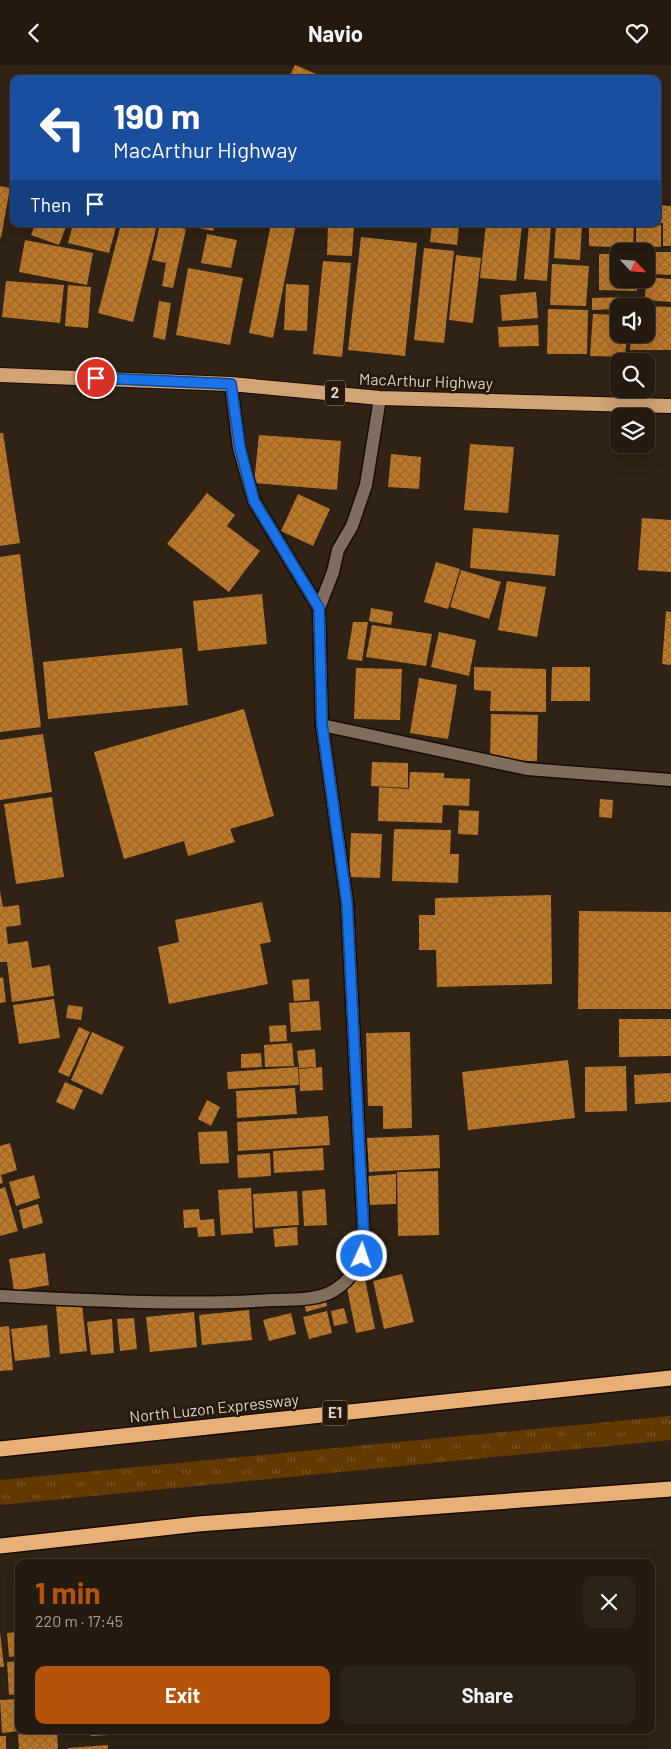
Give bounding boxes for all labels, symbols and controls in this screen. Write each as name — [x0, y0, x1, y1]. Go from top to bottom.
icon: back — [20, 19, 48, 47]
icon: heart — [623, 19, 651, 47]
text: Navio — [308, 20, 363, 46]
text: 190 m — [113, 94, 200, 136]
icon: left — [30, 95, 95, 160]
text: MacArthur Highway — [113, 136, 297, 162]
icon: arrive — [81, 190, 109, 218]
text: Then — [30, 193, 71, 216]
north arrow — [610, 243, 655, 287]
map controls — [610, 243, 655, 453]
button: sound — [610, 298, 655, 343]
button: search — [610, 353, 655, 398]
pin — [75, 357, 117, 399]
icon: arrive — [82, 364, 110, 392]
street label: MacArthur Highway — [359, 369, 494, 392]
road number: 2 — [325, 381, 345, 405]
button: layers — [610, 408, 655, 453]
position arrow — [335, 1229, 387, 1281]
street label: North Luzon Expressway — [128, 1389, 300, 1426]
road number: E1 — [322, 1401, 348, 1425]
text: 1 min — [35, 1574, 101, 1610]
button: close — [583, 1576, 635, 1628]
text: 220 m · 17:45 — [35, 1611, 123, 1630]
button: Exit — [35, 1666, 330, 1724]
button: Share — [340, 1666, 635, 1724]

